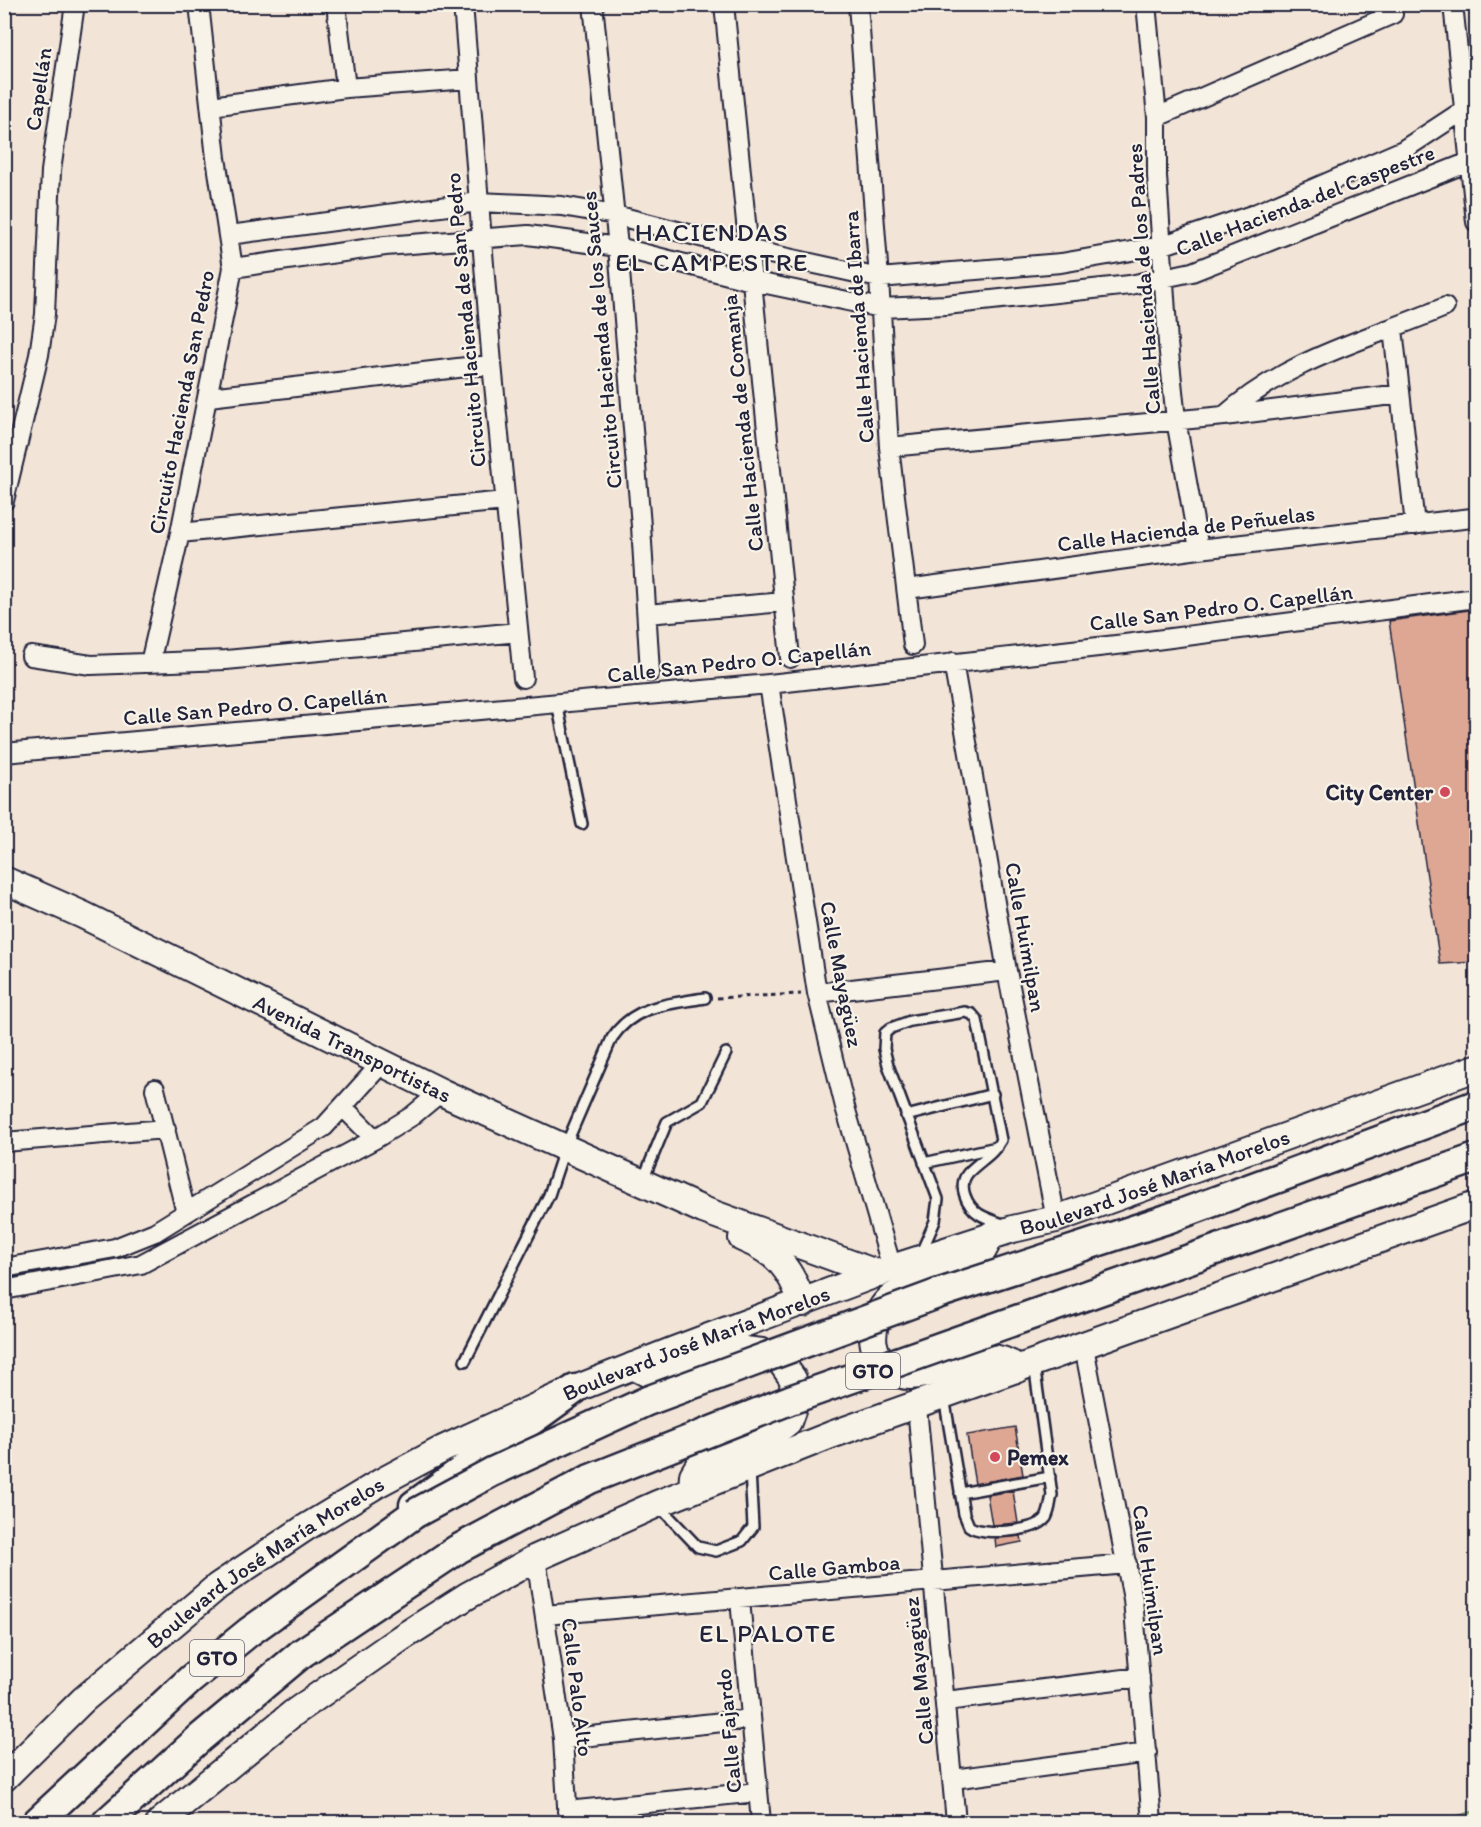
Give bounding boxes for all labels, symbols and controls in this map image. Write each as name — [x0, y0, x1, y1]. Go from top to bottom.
street label: Capellán — [19, 45, 58, 133]
street label: Calle Hacienda del Caspestre — [1172, 139, 1438, 262]
street label: Calle Hacienda de los Padres — [1121, 143, 1166, 415]
street label: Circuito Hacienda de San Pedro — [439, 172, 492, 468]
street label: Circuito Hacienda de los Sauces — [575, 190, 628, 490]
street label: Calle Hacienda de Ibarra — [837, 209, 880, 444]
district label: HACIENDAS EL CAMPESTRE — [615, 216, 809, 278]
street label: Circuito Hacienda San Pedro — [143, 268, 220, 536]
street label: Calle Hacienda de Comanja — [716, 293, 769, 553]
street label: Calle Hacienda de Peñuelas — [1056, 499, 1316, 558]
street label: Calle San Pedro O. Capellán — [1088, 578, 1355, 637]
street label: Calle San Pedro O. Capellán — [606, 634, 873, 689]
street label: Calle San Pedro O. Capellán — [122, 681, 389, 731]
place label: City Center — [1325, 779, 1434, 806]
marker: City Center — [1438, 785, 1452, 799]
street label: Calle Huimilpan — [999, 860, 1052, 1015]
street label: Calle Mayagüez — [814, 899, 869, 1050]
street label: Avenida Transportistas — [249, 988, 455, 1109]
street label: Boulevard José María Morelos — [1017, 1123, 1293, 1241]
street label: Boulevard José María Morelos — [558, 1280, 834, 1407]
road number: GTO — [846, 1353, 900, 1389]
place label: Pemex — [1007, 1444, 1069, 1471]
marker: Pemex — [988, 1450, 1002, 1464]
street label: Boulevard José María Morelos — [141, 1470, 389, 1655]
street label: Calle Huimilpan — [1127, 1503, 1175, 1658]
street label: Calle Gamboa — [767, 1548, 901, 1587]
street label: Calle Mayagüez — [897, 1596, 940, 1746]
street label: Calle Palo Alto — [556, 1616, 599, 1758]
district label: EL PALOTE — [699, 1617, 837, 1649]
road number: GTO — [190, 1640, 244, 1676]
street label: Calle Fajardo — [710, 1668, 747, 1794]

